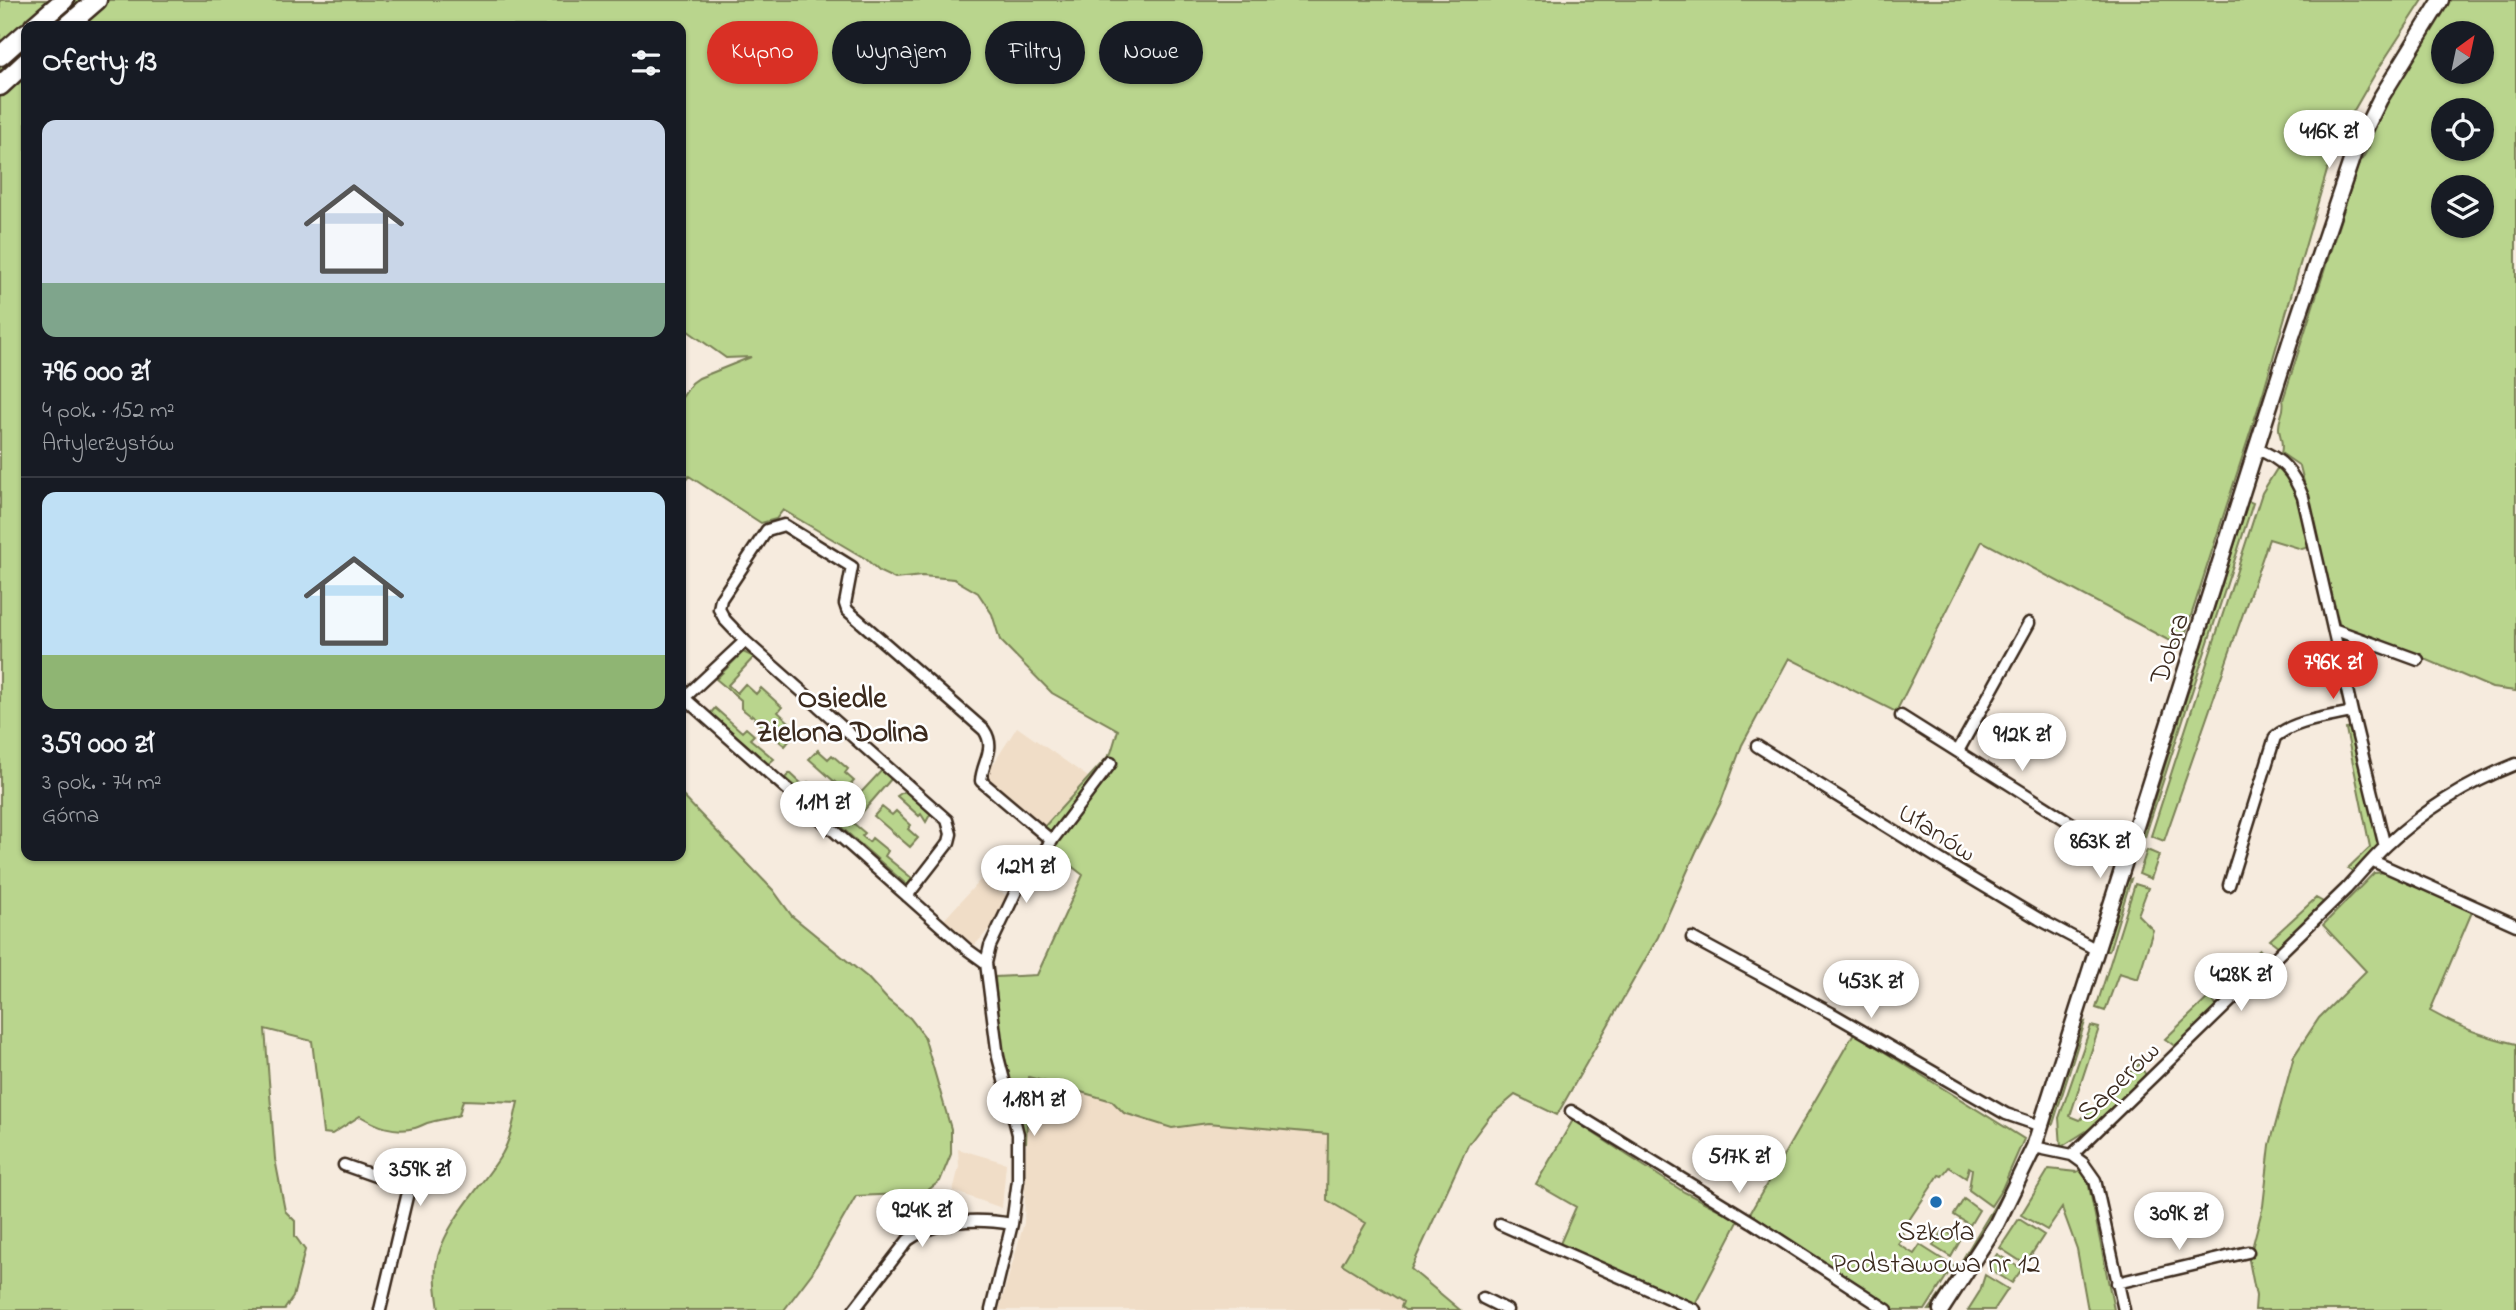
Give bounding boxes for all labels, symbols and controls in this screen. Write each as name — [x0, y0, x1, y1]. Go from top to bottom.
chip: Kupno — [707, 21, 818, 84]
chip: Wynajem — [832, 21, 971, 84]
chip: Filtry — [985, 21, 1085, 84]
chip: Nowe — [1099, 21, 1203, 84]
north arrow — [2431, 21, 2494, 84]
map controls — [2431, 21, 2494, 238]
text: Oferty: 13 — [42, 41, 157, 85]
icon: filters — [627, 44, 665, 82]
button: locate — [2431, 98, 2494, 161]
pin: 416K zł — [2264, 110, 2394, 170]
text: 416K zł — [2300, 116, 2358, 149]
icon: home — [291, 166, 417, 292]
button: layers — [2431, 175, 2494, 238]
text: 796 000 zł — [42, 351, 150, 395]
text: 4 pok. · 152 m² — [42, 395, 175, 428]
text: Artylerzystów — [42, 428, 174, 461]
icon: home — [291, 538, 417, 664]
street label: Dobra — [2140, 608, 2202, 691]
pin: 796K zł — [2268, 642, 2398, 701]
text: 796K zł — [2304, 647, 2362, 680]
district label: Osiedle Zielona Dolina — [755, 678, 929, 756]
pin: 912K zł — [1957, 714, 2087, 773]
text: 912K zł — [1993, 719, 2051, 752]
text: 359 000 zł — [42, 723, 154, 767]
text: 3 pok. · 74 m² — [42, 767, 162, 800]
pin: 1.1M zł — [758, 782, 888, 841]
text: 1.1M zł — [796, 787, 850, 820]
street label: Ułanów — [1889, 794, 1983, 874]
text: Górna — [42, 800, 99, 833]
pin: 863K zł — [2035, 820, 2165, 880]
text: 863K zł — [2070, 826, 2130, 859]
pin: 1.2M zł — [961, 846, 1091, 905]
text: 1.2M zł — [997, 851, 1055, 884]
pin: 428K zł — [2176, 954, 2306, 1013]
text: 428K zł — [2210, 959, 2272, 992]
pin: 453K zł — [1806, 960, 1936, 1020]
text: 453K zł — [1839, 966, 1903, 999]
street label: Saperów — [2068, 1032, 2171, 1133]
pin: 1.18M zł — [962, 1078, 1106, 1138]
text: 1.18M zł — [1003, 1084, 1065, 1117]
pin: 517K zł — [1674, 1136, 1804, 1195]
text: 517K zł — [1708, 1141, 1770, 1174]
pin: 359K zł — [355, 1148, 485, 1208]
text: 359K zł — [389, 1154, 451, 1187]
pin: 924K zł — [857, 1190, 987, 1249]
pin: 309K zł — [2114, 1192, 2244, 1252]
marker: Szkoła Podstawowa nr 12 — [1928, 1194, 1944, 1210]
text: 924K zł — [892, 1195, 952, 1228]
text: 309K zł — [2150, 1198, 2208, 1231]
place label: Szkoła Podstawowa nr 12 — [1831, 1213, 2041, 1286]

